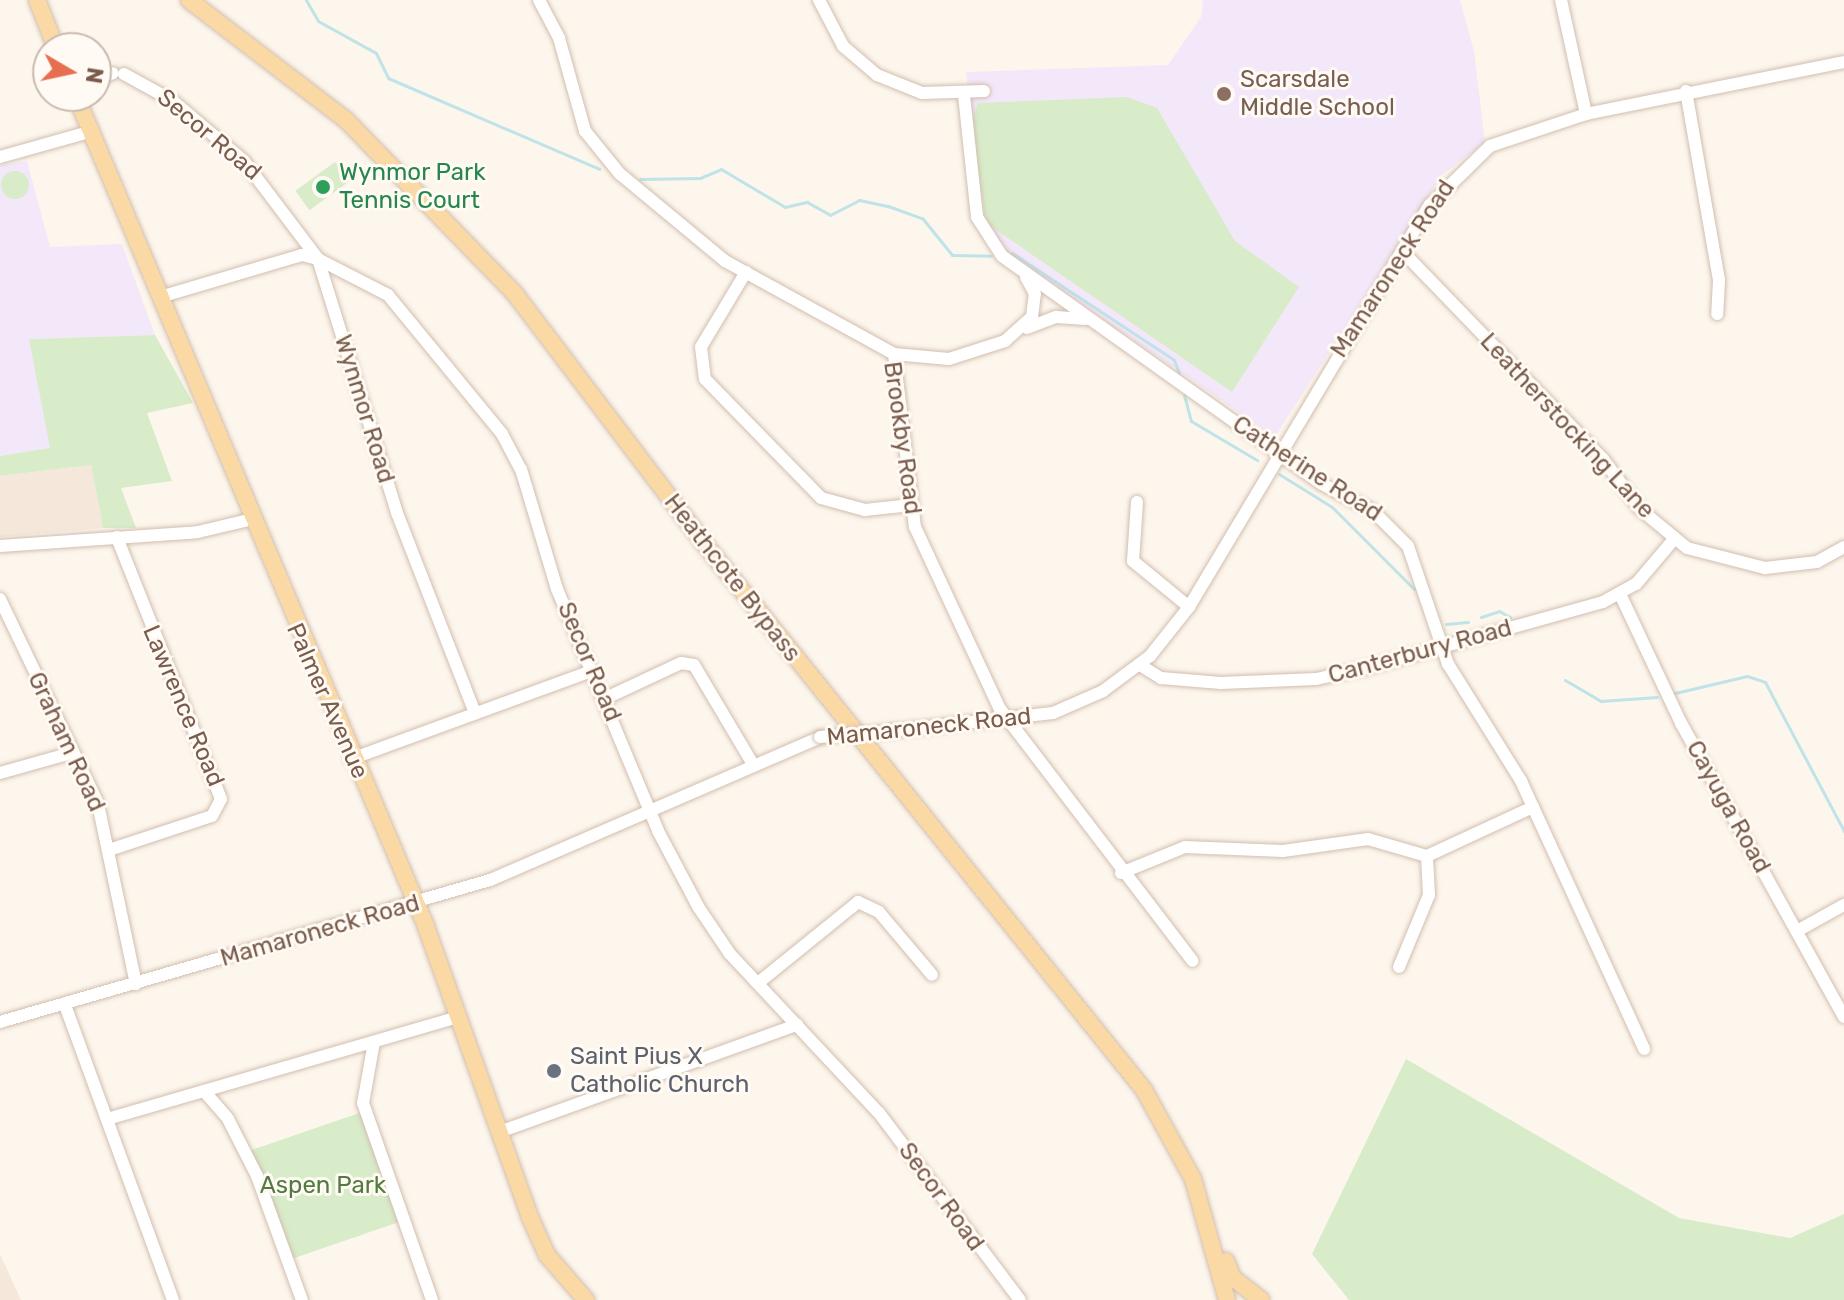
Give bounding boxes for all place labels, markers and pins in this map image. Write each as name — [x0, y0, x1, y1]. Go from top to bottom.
place label: Scarsdale Middle School — [1240, 66, 1395, 122]
marker: Scarsdale Middle School — [1215, 85, 1233, 103]
place label: Wynmor Park Tennis Court — [339, 159, 486, 215]
marker: Wynmor Park Tennis Court — [314, 178, 332, 196]
place label: Saint Pius X Catholic Church — [570, 1043, 749, 1099]
marker: Saint Pius X Catholic Church — [545, 1062, 563, 1080]

